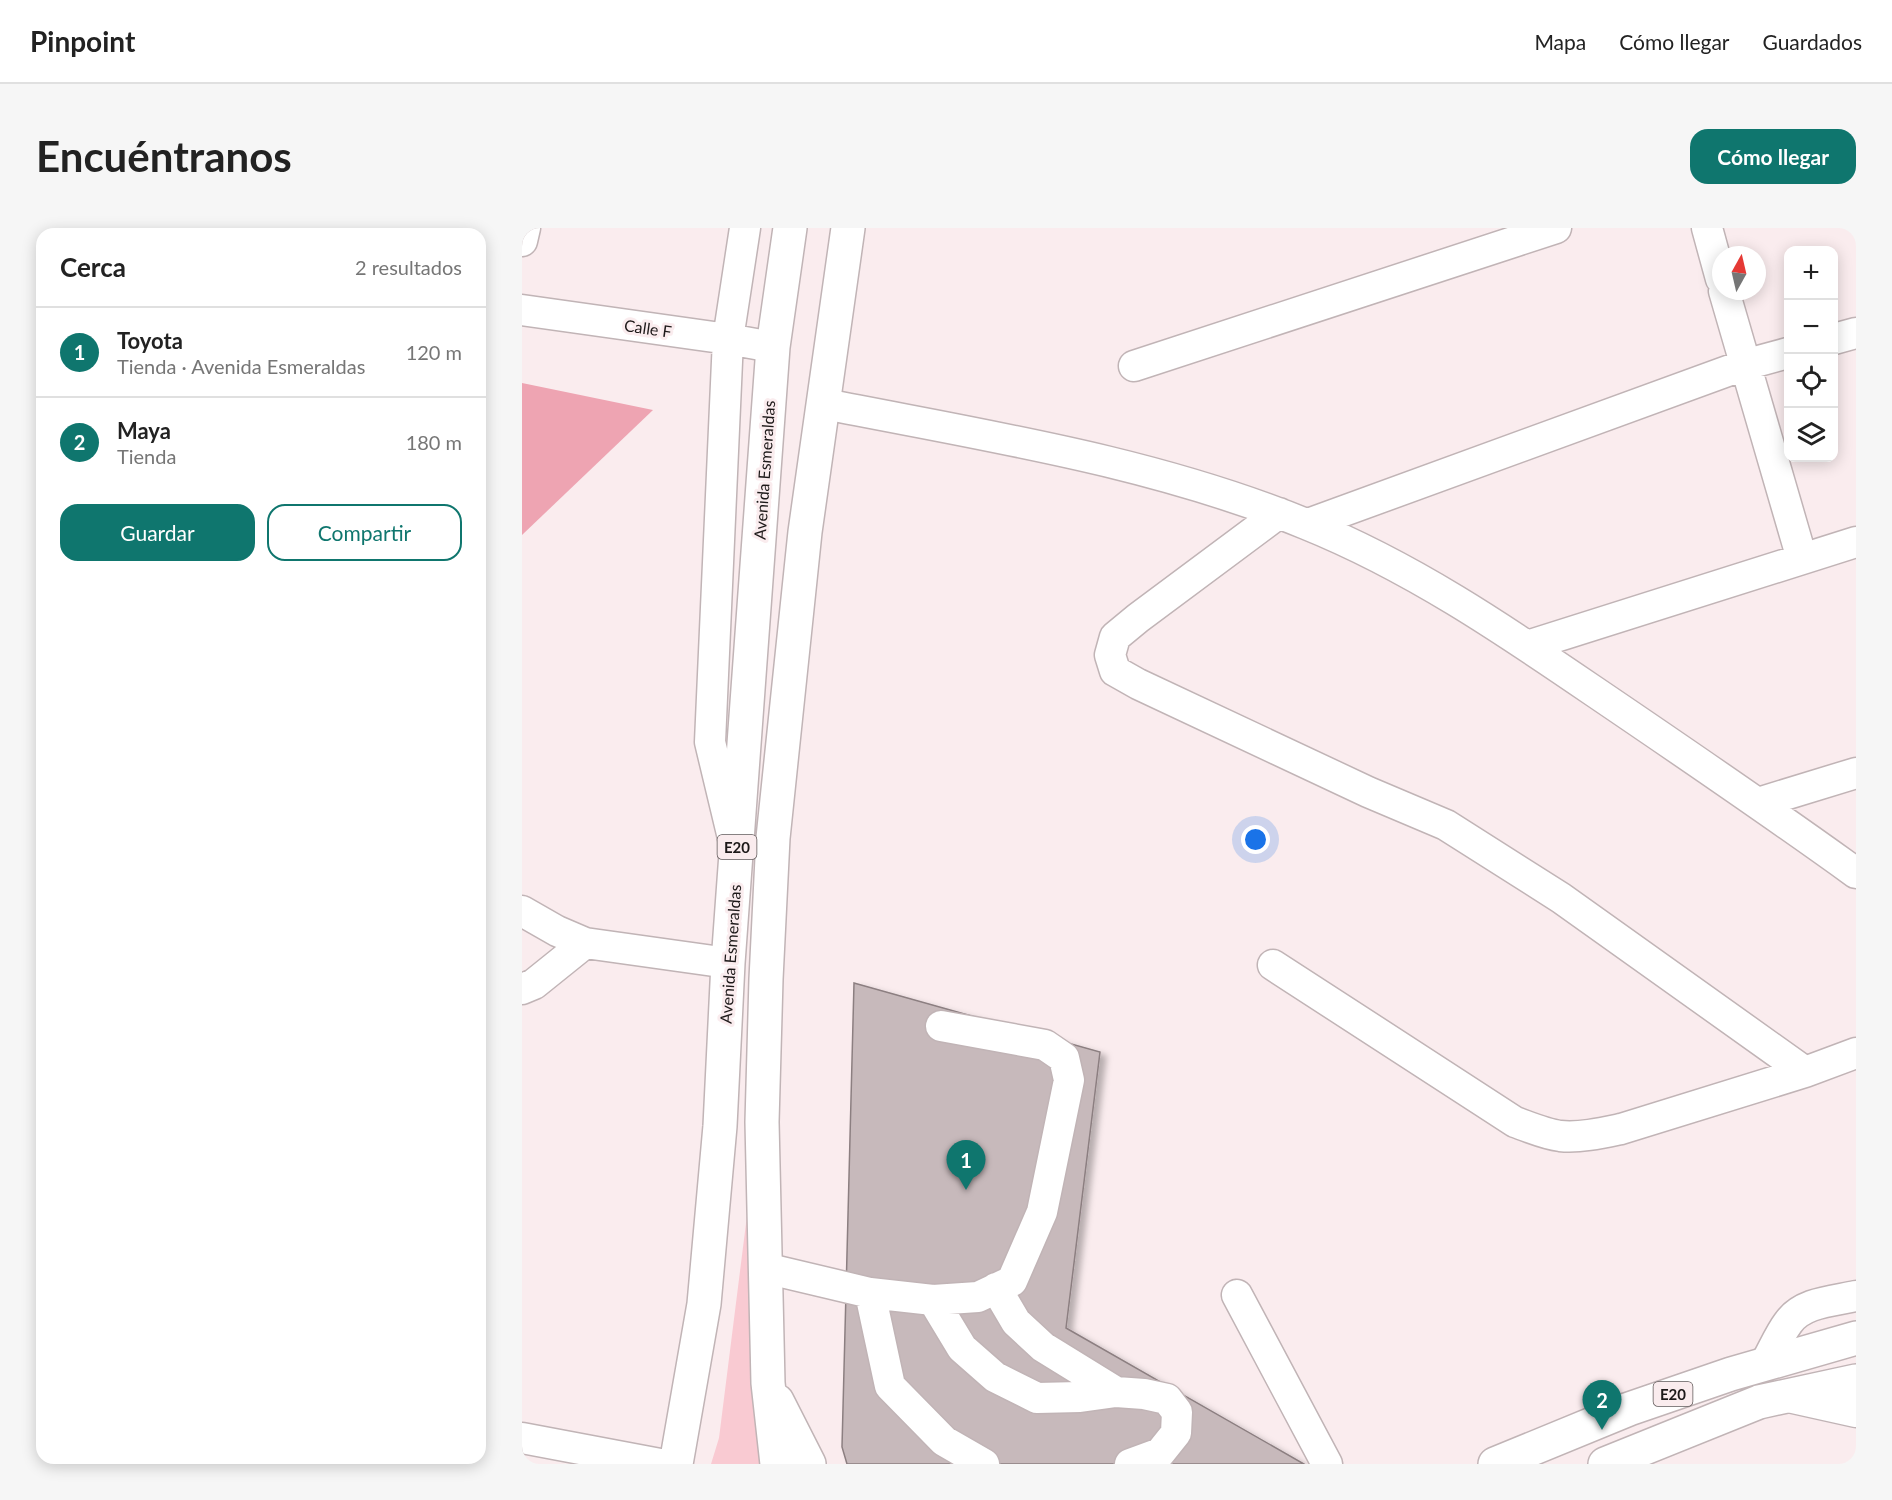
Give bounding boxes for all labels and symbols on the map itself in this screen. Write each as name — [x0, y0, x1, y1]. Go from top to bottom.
north arrow — [1712, 246, 1766, 300]
street label: Calle F — [623, 315, 673, 341]
street label: Avenida Esmeraldas — [750, 400, 778, 540]
your location — [1241, 825, 1270, 854]
road number: E20 — [718, 835, 756, 859]
street label: Avenida Esmeraldas — [716, 884, 744, 1024]
pin: 1 — [946, 1140, 986, 1190]
pin: 2 — [1582, 1380, 1622, 1430]
road number: E20 — [1654, 1382, 1692, 1406]

